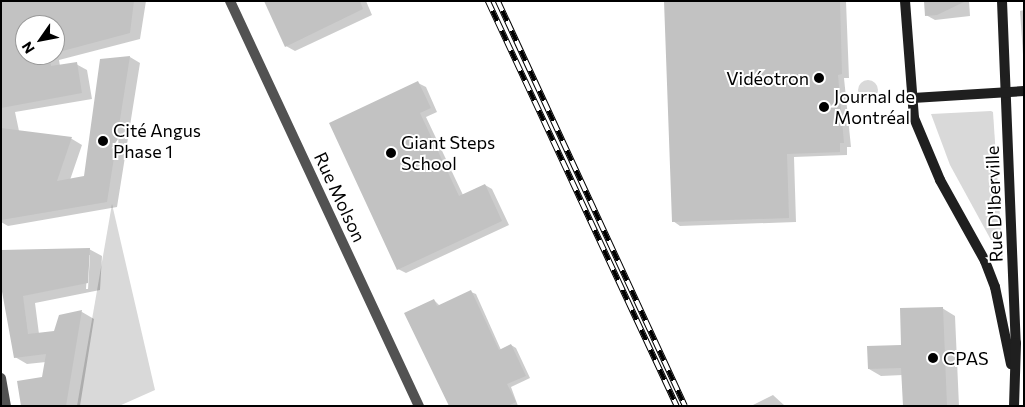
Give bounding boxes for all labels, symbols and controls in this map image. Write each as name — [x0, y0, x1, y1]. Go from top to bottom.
north arrow — [15, 15, 65, 65]
text: N — [18, 39, 38, 57]
place label: Vidéotron — [726, 67, 809, 89]
marker: Vidéotron — [813, 72, 825, 84]
place label: Journal de Montréal — [834, 86, 915, 128]
marker: Journal de Montréal — [818, 101, 830, 113]
place label: Cité Angus Phase 1 — [113, 120, 201, 162]
place label: Giant Steps School — [401, 132, 495, 174]
marker: Cité Angus Phase 1 — [97, 135, 109, 147]
street label: Rue D'Iberville — [981, 145, 1007, 263]
marker: Giant Steps School — [385, 147, 397, 159]
street label: Rue Molson — [310, 149, 370, 245]
place label: CPAS — [943, 347, 989, 369]
marker: CPAS — [927, 352, 939, 364]

